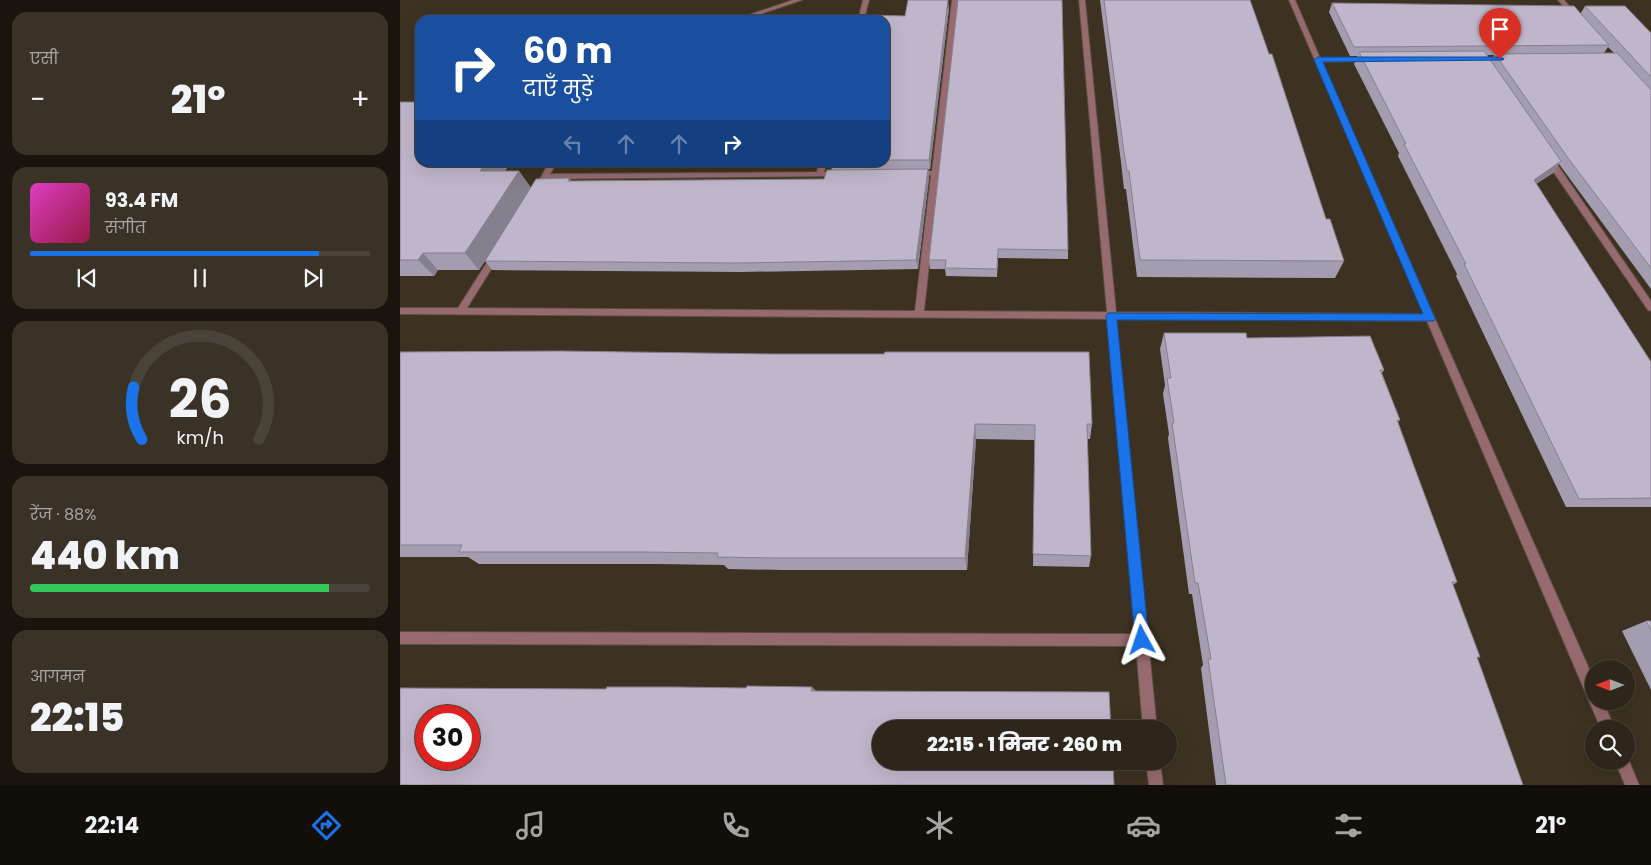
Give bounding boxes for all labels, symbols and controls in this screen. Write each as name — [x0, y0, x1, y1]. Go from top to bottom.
pin — [1479, 8, 1521, 59]
icon: arrive — [1486, 15, 1514, 43]
text: 60 m — [523, 26, 613, 75]
icon: right — [440, 35, 505, 100]
text: एसी — [30, 47, 58, 70]
text: 21° — [171, 73, 225, 126]
text: दाएँ मुड़ें — [523, 73, 593, 104]
text: − — [30, 80, 45, 119]
text: + — [351, 80, 370, 119]
icon: left — [559, 130, 587, 158]
icon: ahead — [612, 130, 640, 158]
icon: ahead — [665, 130, 693, 158]
icon: right — [718, 130, 746, 158]
text: 93.4 FM — [105, 187, 178, 214]
text: संगीत — [105, 216, 146, 239]
icon: previous — [73, 264, 101, 292]
icon: pause — [186, 264, 214, 292]
icon: next — [299, 264, 327, 292]
text: 26 — [169, 363, 231, 436]
text: km/h — [176, 425, 224, 450]
text: रेंज · 88% — [30, 503, 96, 526]
text: 440 km — [30, 529, 180, 582]
position arrow — [1115, 613, 1167, 665]
north arrow — [1585, 660, 1635, 710]
map controls — [1585, 660, 1635, 770]
text: आगमन — [30, 665, 85, 688]
text: 22:15 — [30, 691, 124, 744]
speed limit sign: 30 — [415, 705, 480, 770]
button: search — [1585, 720, 1635, 770]
text: 22:15 · 1 मिनट · 260 m — [927, 731, 1122, 758]
icon: directions — [309, 808, 344, 843]
icon: music — [513, 808, 548, 843]
icon: phone — [718, 808, 753, 843]
icon: climate — [922, 808, 957, 843]
icon: car — [1126, 808, 1161, 843]
icon: filters — [1331, 808, 1366, 843]
text: 22:14 — [85, 810, 139, 841]
text: 21° — [1535, 810, 1566, 841]

